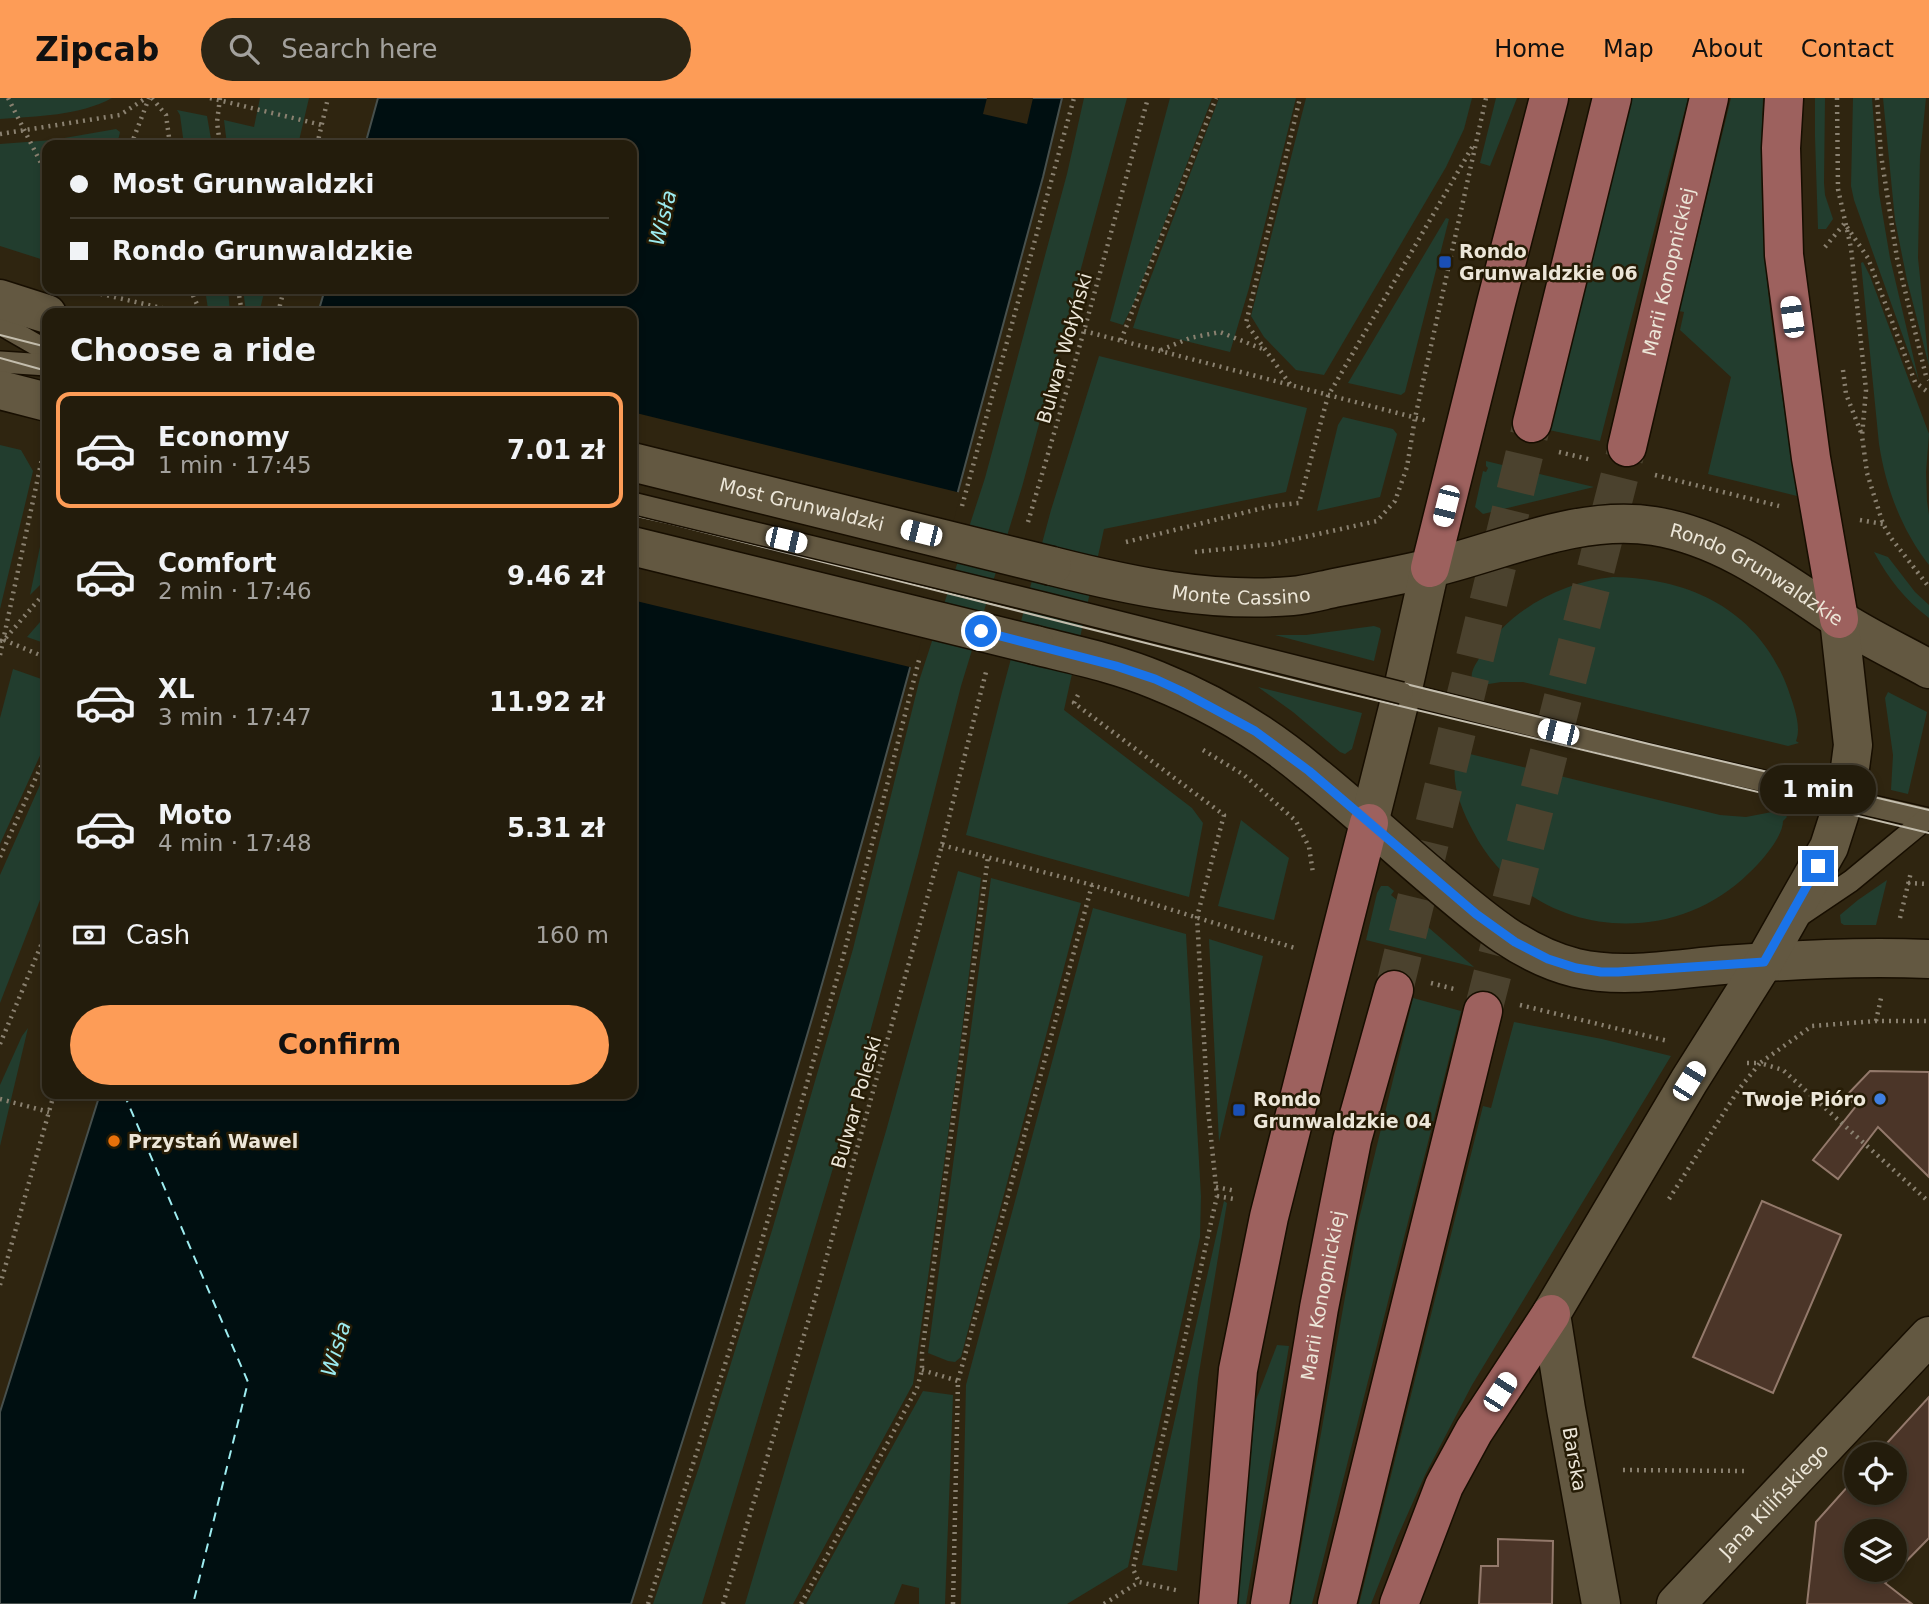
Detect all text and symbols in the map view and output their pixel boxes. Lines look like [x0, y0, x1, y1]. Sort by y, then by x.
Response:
search box [201, 18, 691, 81]
text: Zipcab [35, 30, 159, 69]
icon: search [225, 30, 263, 68]
text: Search here [281, 34, 438, 64]
text: Home [1494, 35, 1565, 63]
text: Map [1603, 35, 1654, 63]
text: About [1692, 35, 1763, 63]
text: Contact [1801, 35, 1894, 63]
text: Most Grunwaldzki [112, 169, 374, 199]
street label: Marii Konopnickiej [1638, 185, 1699, 358]
water label: Wisła [645, 188, 681, 248]
text: Rondo Grunwaldzkie [112, 236, 413, 266]
place label: Rondo Grunwaldzkie 06 [1459, 240, 1638, 284]
marker: Rondo Grunwaldzkie 06 [1437, 254, 1453, 270]
street label: Bulwar Wołyński [1032, 270, 1096, 426]
car [1779, 295, 1806, 339]
text: Choose a ride [70, 331, 316, 369]
icon: car [74, 419, 137, 482]
text: Economy [158, 422, 289, 452]
text: 7.01 zł [507, 435, 605, 465]
text: 1 min · 17:45 [158, 452, 312, 478]
street label: Most Grunwaldzki [717, 473, 886, 535]
car [1431, 483, 1462, 529]
car [899, 518, 944, 548]
street label: Rondo Grunwaldzkie [1668, 519, 1847, 630]
car [764, 525, 809, 555]
icon: car [74, 545, 137, 608]
text: Comfort [158, 548, 276, 578]
text: 9.46 zł [507, 561, 605, 591]
text: 2 min · 17:46 [158, 578, 312, 604]
street label: Monte Cassino [1170, 580, 1312, 609]
route start [965, 615, 997, 647]
icon: car [74, 671, 137, 734]
text: XL [158, 674, 195, 704]
text: 11.92 zł [489, 687, 605, 717]
text: 3 min · 17:47 [158, 704, 312, 730]
car [1536, 717, 1581, 747]
callout: 1 min [1760, 764, 1876, 814]
text: 1 min [1782, 776, 1854, 802]
icon: car [74, 797, 137, 860]
text: Moto [158, 800, 232, 830]
text: 5.31 zł [507, 813, 605, 843]
text: 4 min · 17:48 [158, 830, 312, 856]
route end [1802, 850, 1834, 882]
icon: cash [70, 916, 108, 954]
text: Cash [126, 920, 190, 950]
text: 160 m [535, 922, 609, 948]
button: Confirm [70, 1005, 609, 1085]
street label: Bulwar Poleski [827, 1033, 885, 1171]
car [1669, 1058, 1710, 1104]
place label: Rondo Grunwaldzkie 04 [1253, 1088, 1432, 1132]
place label: Twoje Pióro [1743, 1088, 1866, 1110]
marker: Twoje Pióro [1872, 1091, 1888, 1107]
marker: Rondo Grunwaldzkie 04 [1231, 1102, 1247, 1118]
place label: Przystań Wawel [128, 1130, 298, 1152]
marker: Przystań Wawel [106, 1133, 122, 1149]
street label: Marii Konopnickiej [1296, 1209, 1349, 1382]
water label: Wisła [316, 1319, 356, 1379]
car [1480, 1369, 1521, 1415]
street label: Barska [1559, 1425, 1591, 1493]
street label: Jana Kilińskiego [1714, 1439, 1833, 1563]
map controls [1844, 1442, 1907, 1582]
button: locate [1844, 1442, 1907, 1505]
button: layers [1844, 1519, 1907, 1582]

